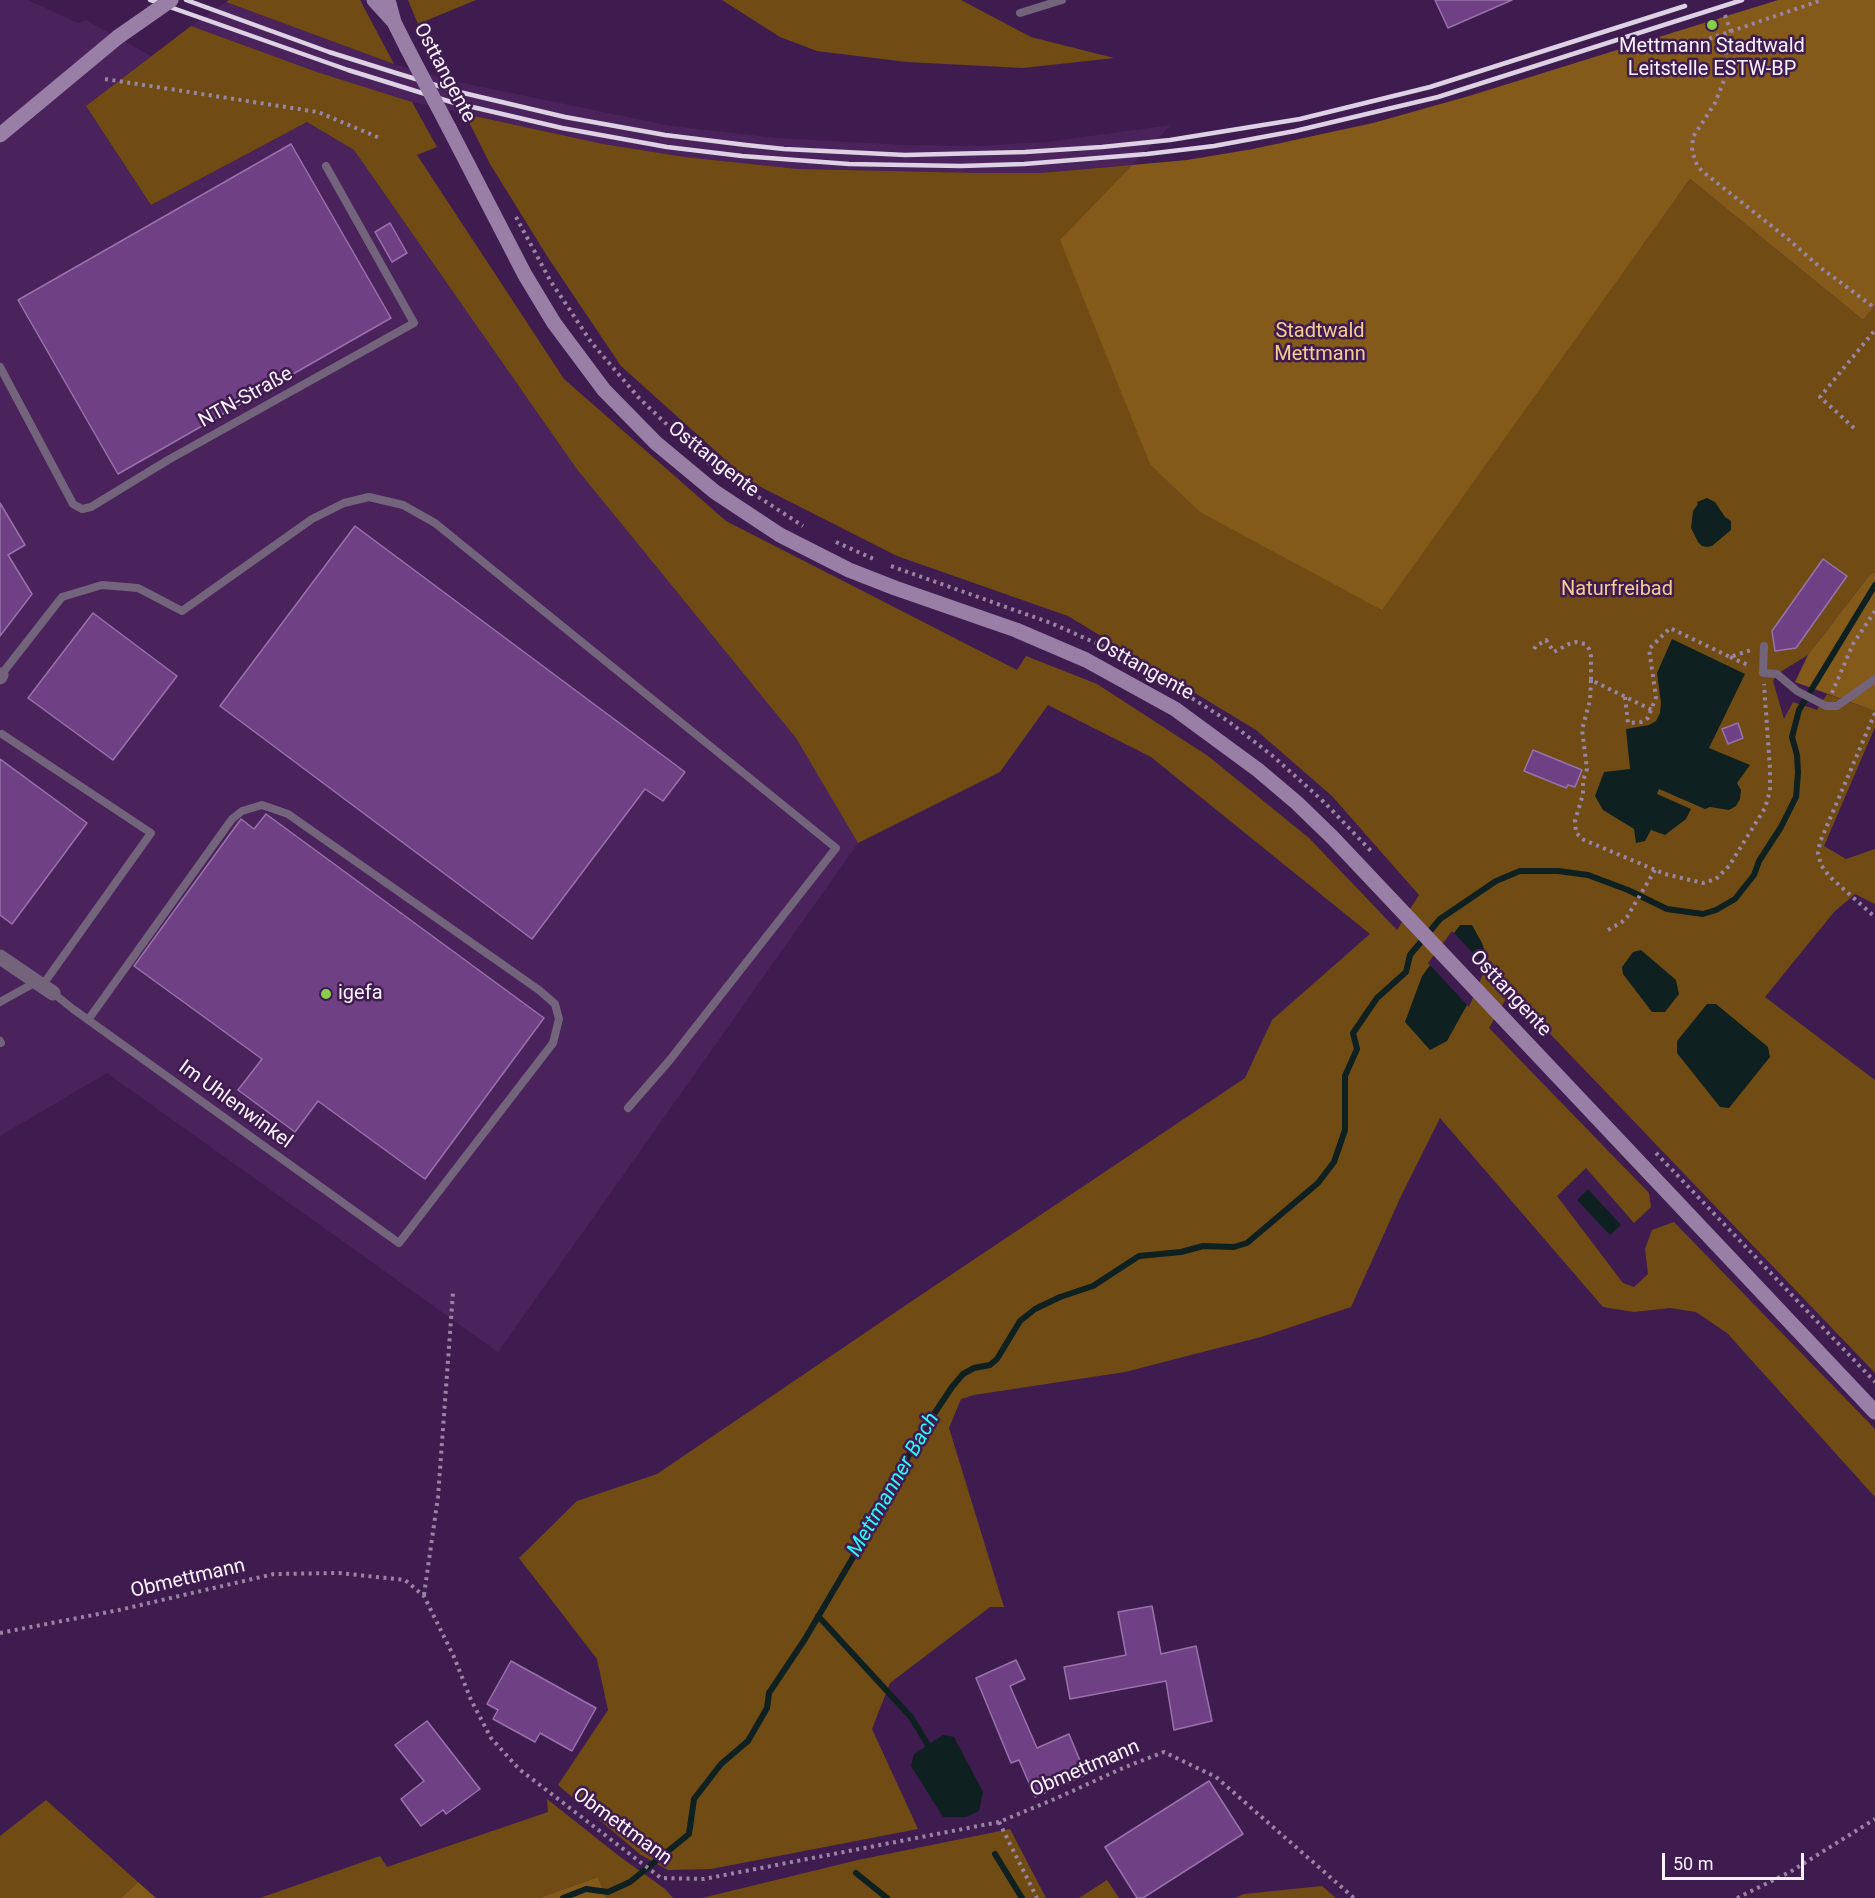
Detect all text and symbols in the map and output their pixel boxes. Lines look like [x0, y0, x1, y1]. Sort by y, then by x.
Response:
marker: Mettmann Stadtwald Leitstelle ESTW-BP [1705, 18, 1719, 32]
street label: Osttangente [408, 19, 480, 127]
place label: Mettmann Stadtwald Leitstelle ESTW-BP [1619, 35, 1805, 82]
park label: Stadtwald Mettmann [1274, 320, 1366, 367]
street label: NTN-Straße [195, 362, 297, 434]
street label: Osttangente [663, 417, 763, 503]
park label: Naturfreibad [1561, 578, 1673, 602]
street label: Osttangente [1090, 632, 1198, 706]
street label: Osttangente [1464, 946, 1556, 1042]
place label: igefa [338, 982, 383, 1006]
marker: igefa [319, 987, 333, 1001]
street label: Im Uhlenwinkel [173, 1056, 297, 1154]
water label: Mettmanner Bach [843, 1409, 945, 1561]
street label: Obmettmann [128, 1554, 248, 1604]
street label: Obmettmann [1027, 1735, 1143, 1803]
street label: Obmettmann [568, 1783, 676, 1871]
scale bar [1665, 1841, 1808, 1879]
text: 50 m [1673, 1853, 1713, 1874]

